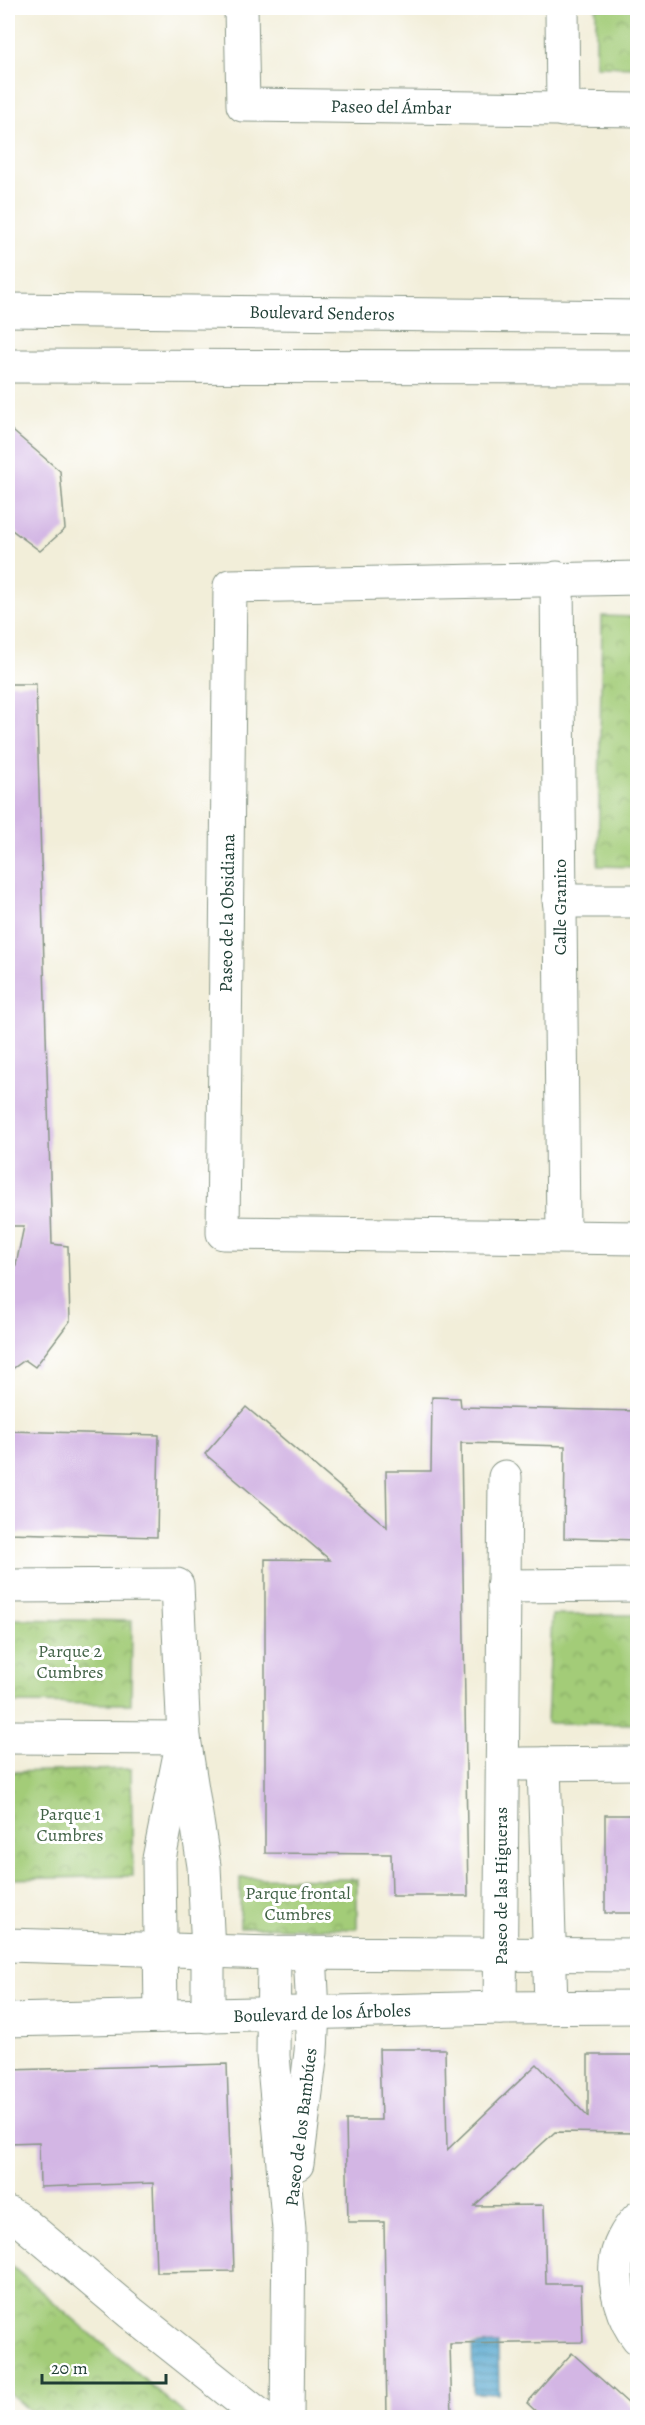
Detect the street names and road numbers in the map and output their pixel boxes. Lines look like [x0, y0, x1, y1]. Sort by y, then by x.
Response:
street label: Paseo del Ámbar [330, 94, 452, 120]
street label: Boulevard Senderos [249, 300, 395, 326]
street label: Paseo de la Obsidiana [214, 833, 240, 993]
street label: Calle Granito [548, 859, 572, 955]
street label: Paseo de las Higueras [489, 1807, 513, 1965]
street label: Boulevard de los Árboles [233, 1998, 411, 2028]
street label: Paseo de los Bambúes [279, 2046, 323, 2208]

